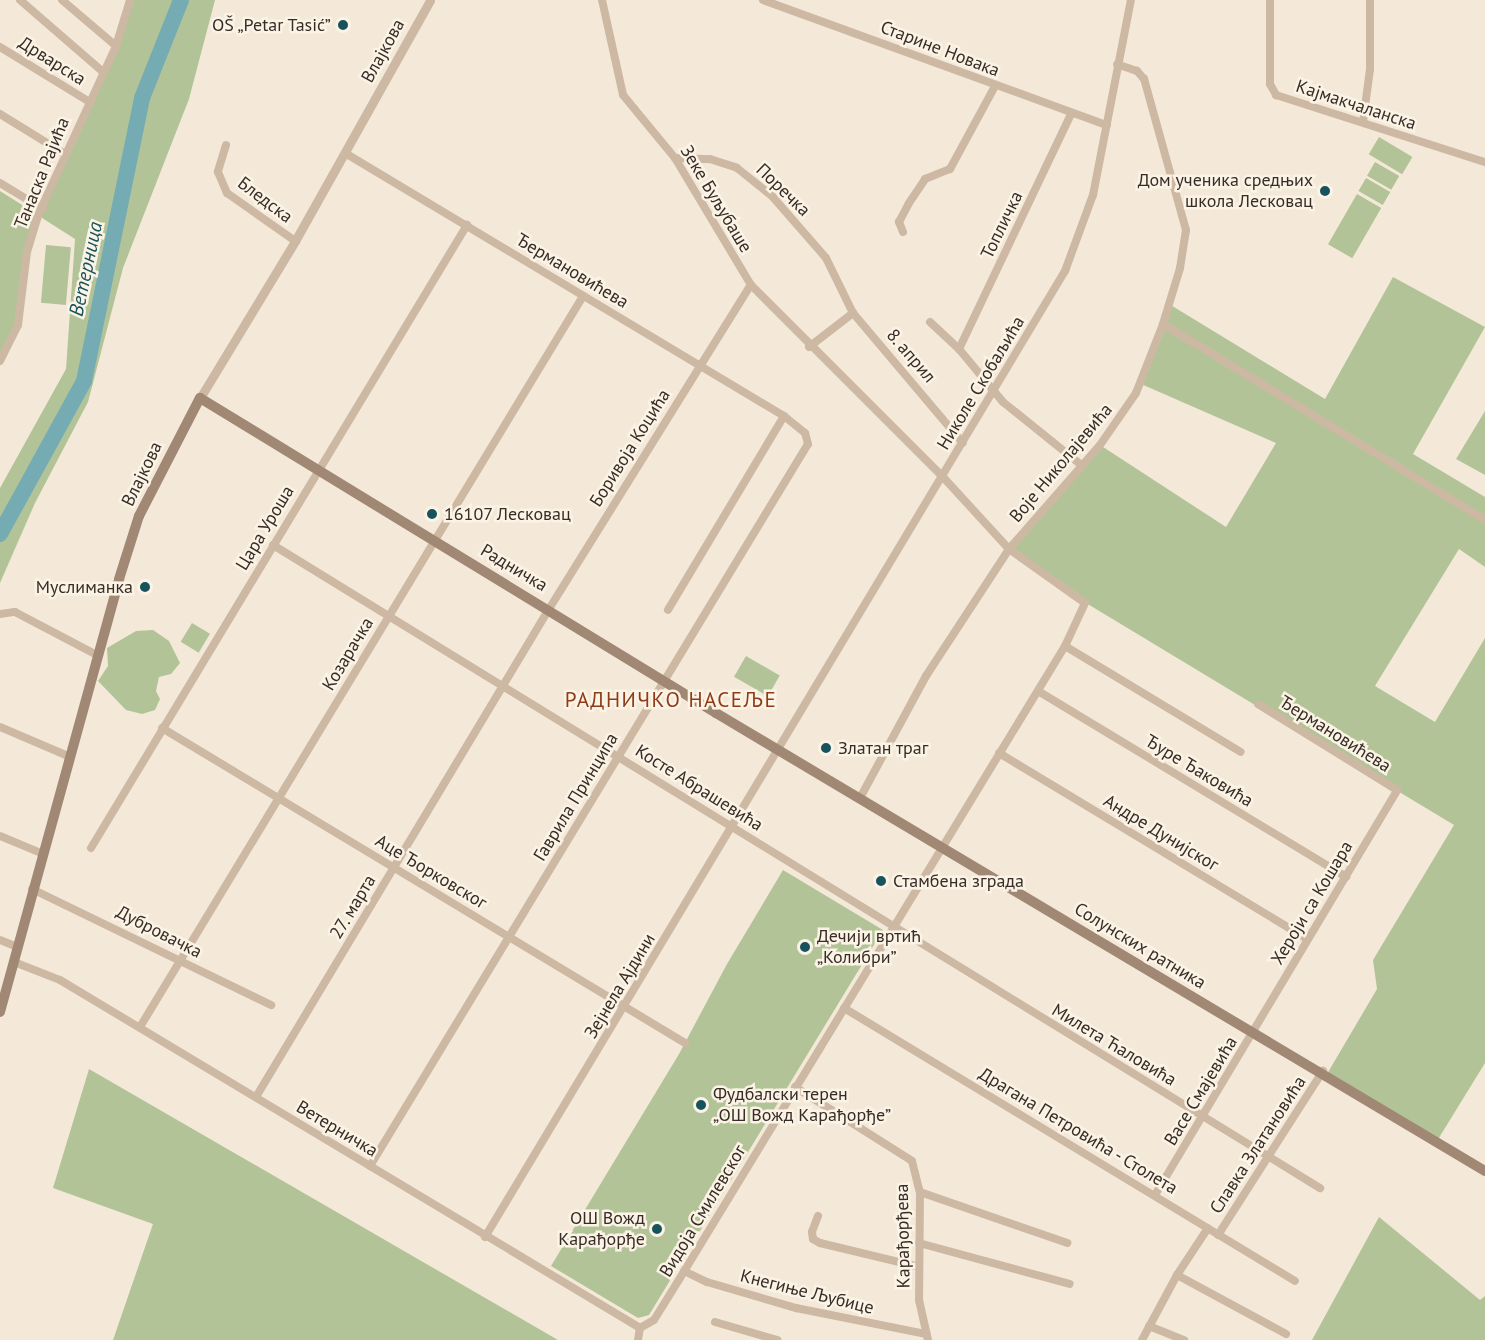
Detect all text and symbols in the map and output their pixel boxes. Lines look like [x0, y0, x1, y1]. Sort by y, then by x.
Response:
place label: OŠ „Petar Tasić” [210, 14, 331, 36]
street label: Влајкова [357, 15, 409, 87]
street label: Старине Новака [877, 16, 1003, 82]
marker: OŠ „Petar Tasić” [336, 18, 350, 32]
street label: Дрварска [14, 32, 90, 90]
street label: Кајмакчаланска [1293, 75, 1419, 135]
street label: Танаска Рајића [10, 114, 74, 232]
street label: Зеке Буљубаше [676, 142, 756, 256]
street label: Поречка [751, 159, 815, 221]
place label: Дом ученика средњих школа Лесковац [1138, 170, 1313, 213]
street label: Бледска [233, 172, 297, 228]
marker: Дом ученика средњих школа Лесковац [1318, 184, 1332, 198]
street label: Топличка [976, 188, 1028, 262]
water label: Ветерница [64, 220, 108, 318]
street label: Ђермановићева [512, 229, 632, 313]
street label: Николе Скобаљића [933, 312, 1029, 454]
street label: 8. април [881, 324, 941, 388]
street label: Боривоја Коцића [585, 385, 675, 511]
street label: Воје Николајевића [1005, 399, 1117, 527]
street label: Влајкова [117, 438, 167, 510]
street label: Цара Уроша [231, 482, 299, 574]
place label: 16107 Лесковац [444, 503, 572, 525]
marker: 16107 Лесковац [425, 507, 439, 521]
street label: Радничка [477, 540, 551, 596]
place label: Муслиманка [36, 576, 133, 598]
marker: Муслиманка [138, 580, 152, 594]
street label: Козарачка [318, 614, 378, 694]
district label: РАДНИЧКО НАСЕЉЕ [565, 687, 777, 713]
street label: Ђермановићева [1275, 691, 1395, 777]
street label: Гаврила Принципа [529, 729, 623, 865]
street label: Ђуре Ђаковића [1141, 730, 1257, 812]
place label: Златан траг [838, 737, 929, 759]
street label: Косте Абрашевића [631, 740, 767, 836]
marker: Златан траг [819, 741, 833, 755]
street label: Андре Дунијског [1099, 790, 1223, 876]
street label: Аце Ђорковског [371, 830, 491, 914]
street label: Хероји са Кошара [1267, 837, 1357, 969]
street label: 27. марта [325, 870, 381, 944]
place label: Стамбена зграда [893, 870, 1024, 892]
marker: Стамбена зграда [874, 874, 888, 888]
street label: Солунских ратника [1070, 898, 1210, 994]
street label: Дубровачка [113, 901, 205, 963]
place label: Дечији вртић „Колибри” [817, 926, 921, 968]
street label: Зејнела Ајдини [580, 929, 660, 1043]
marker: Дечији вртић „Колибри” [798, 940, 812, 954]
street label: Милета Ћаловића [1048, 999, 1180, 1091]
street label: Васе Смајевића [1160, 1033, 1242, 1149]
street label: Драгана Петровића - Столета [973, 1062, 1183, 1200]
street label: Славка Златановића [1205, 1072, 1311, 1218]
place label: Фудбалски терен „ОШ Вожд Карађорђе” [713, 1084, 891, 1126]
street label: Ветерничка [292, 1096, 382, 1162]
marker: Фудбалски терен „ОШ Вожд Карађорђе” [694, 1098, 708, 1112]
street label: Видоја Смилевског [655, 1141, 751, 1281]
street label: Карађорђева [891, 1183, 915, 1289]
place label: ОШ Вожд Карађорђе [558, 1208, 645, 1250]
marker: ОШ Вожд Карађорђе [650, 1222, 664, 1236]
street label: Кнегиње Љубице [738, 1265, 876, 1319]

